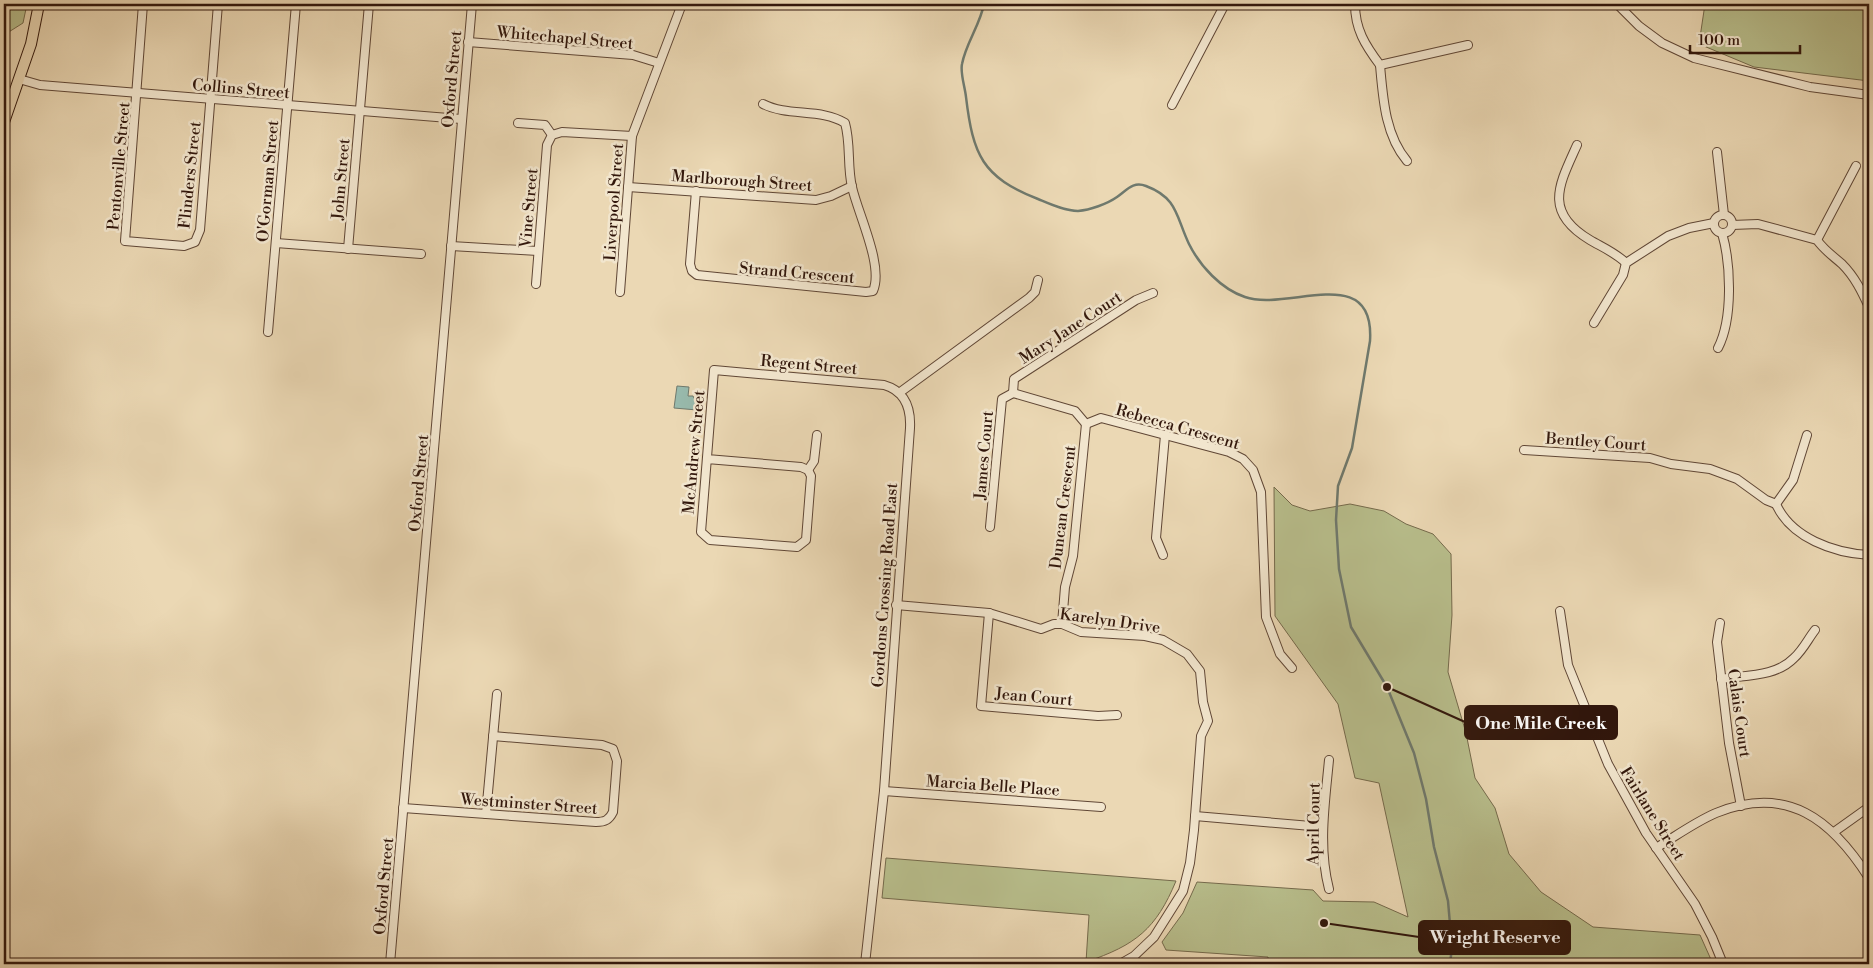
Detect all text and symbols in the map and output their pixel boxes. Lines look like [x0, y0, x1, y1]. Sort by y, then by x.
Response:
street label: Whitechapel Street [495, 22, 634, 54]
scale bar [1690, 22, 1800, 54]
street label: Oxford Street [438, 29, 466, 129]
text: 100 m [1698, 31, 1740, 50]
street label: Collins Street [191, 75, 291, 103]
street label: Pentonville Street [103, 101, 135, 231]
street label: O'Gorman Street [253, 119, 283, 243]
street label: Flinders Street [174, 120, 206, 230]
street label: John Street [327, 137, 355, 222]
street label: Liverpool Street [600, 142, 628, 261]
street label: Marlborough Street [671, 166, 813, 196]
street label: Vine Street [515, 167, 542, 250]
street label: Strand Crescent [738, 258, 856, 288]
street label: Mary Jane Court [1015, 287, 1126, 369]
street label: Regent Street [760, 351, 859, 379]
street label: McAndrew Street [679, 389, 709, 515]
street label: Rebecca Crescent [1113, 400, 1242, 454]
street label: James Court [970, 409, 998, 501]
street label: Bentley Court [1544, 428, 1647, 456]
street label: Oxford Street [405, 433, 433, 533]
street label: Duncan Crescent [1045, 444, 1081, 570]
street label: Gordons Crossing Road East [868, 482, 902, 688]
street label: Karelyn Drive [1058, 604, 1161, 638]
street label: Calais Court [1723, 667, 1755, 759]
street label: Jean Court [993, 684, 1074, 710]
callout: One Mile Creek [1465, 706, 1617, 739]
text: One Mile Creek [1475, 712, 1608, 735]
street label: Fairlane Street [1615, 763, 1689, 864]
street label: Marcia Belle Place [925, 771, 1060, 801]
street label: April Court [1303, 782, 1325, 867]
street label: Westminster Street [459, 789, 599, 819]
street label: Oxford Street [370, 836, 398, 936]
callout: Wright Reserve [1419, 921, 1570, 954]
text: Wright Reserve [1428, 926, 1561, 949]

